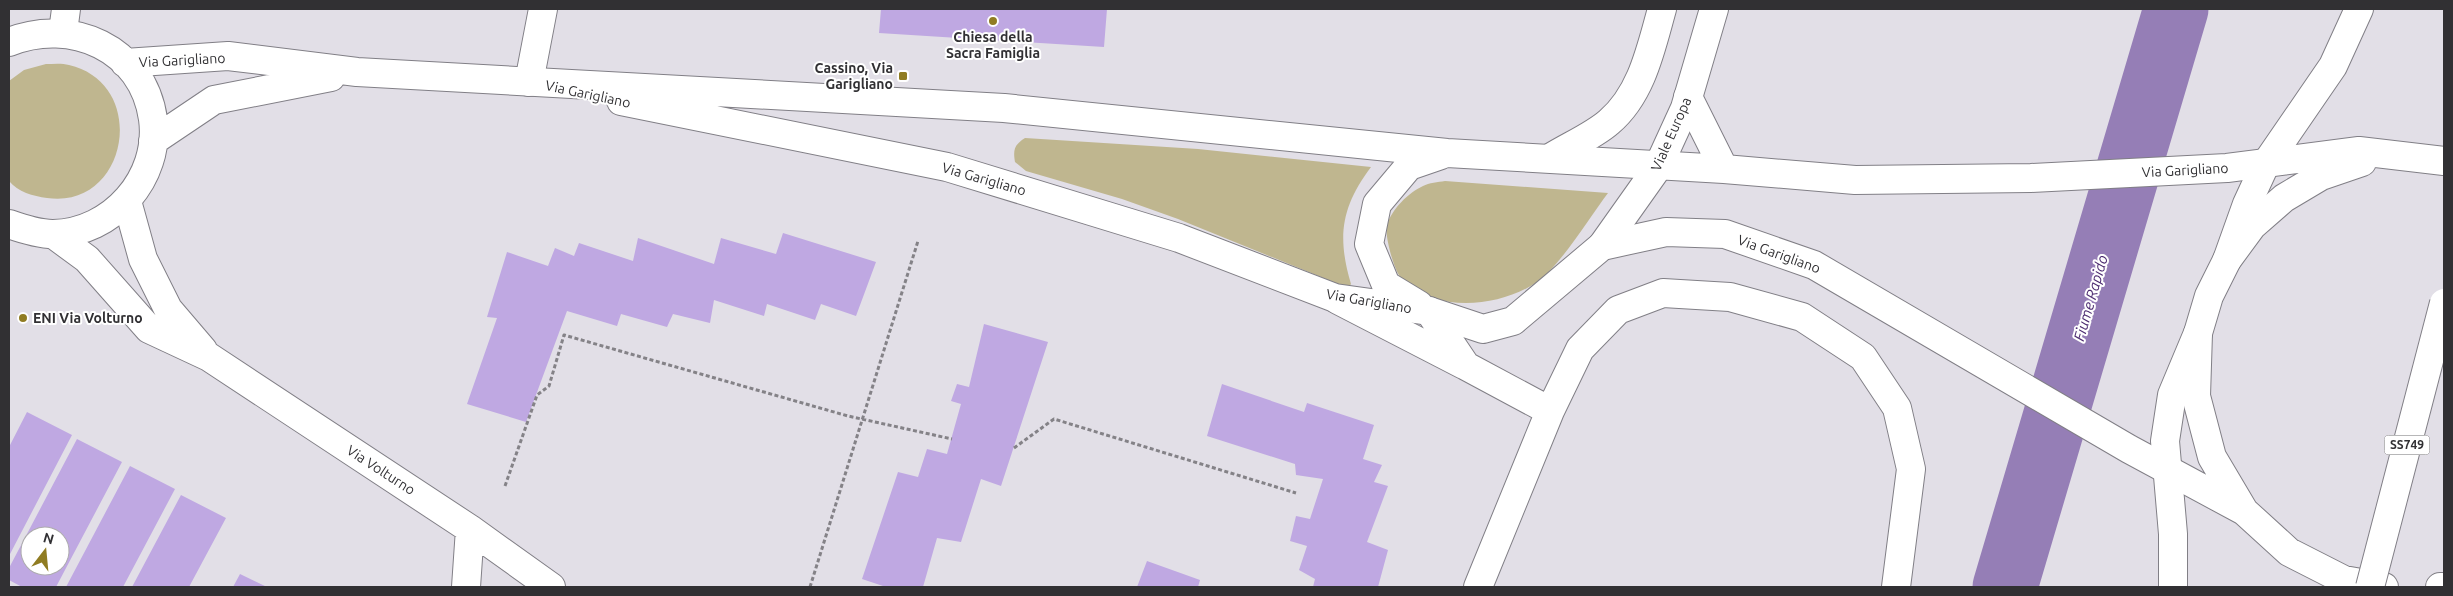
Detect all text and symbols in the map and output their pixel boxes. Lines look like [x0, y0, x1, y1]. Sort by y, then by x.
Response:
marker: Chiesa della Sacra Famiglia [987, 15, 999, 27]
place label: Chiesa della Sacra Famiglia [946, 29, 1040, 61]
street label: Via Garigliano [138, 50, 226, 70]
place label: Cassino, Via Garigliano [814, 60, 893, 92]
marker: Cassino, Via Garigliano [897, 70, 909, 82]
street label: Via Garigliano [544, 77, 632, 111]
street label: Viale Europa [1648, 95, 1694, 173]
street label: Via Garigliano [940, 159, 1028, 199]
street label: Via Garigliano [2141, 160, 2229, 180]
street label: Via Garigliano [1735, 232, 1823, 276]
water label: Fiume Rapido [2070, 253, 2111, 343]
street label: Via Garigliano [1325, 286, 1413, 316]
place label: ENI Via Volturno [33, 310, 143, 326]
marker: ENI Via Volturno [17, 312, 29, 324]
road number: SS749 [2384, 436, 2430, 454]
street label: Via Volturno [344, 442, 418, 498]
north arrow [20, 526, 70, 576]
text: N [41, 529, 56, 548]

